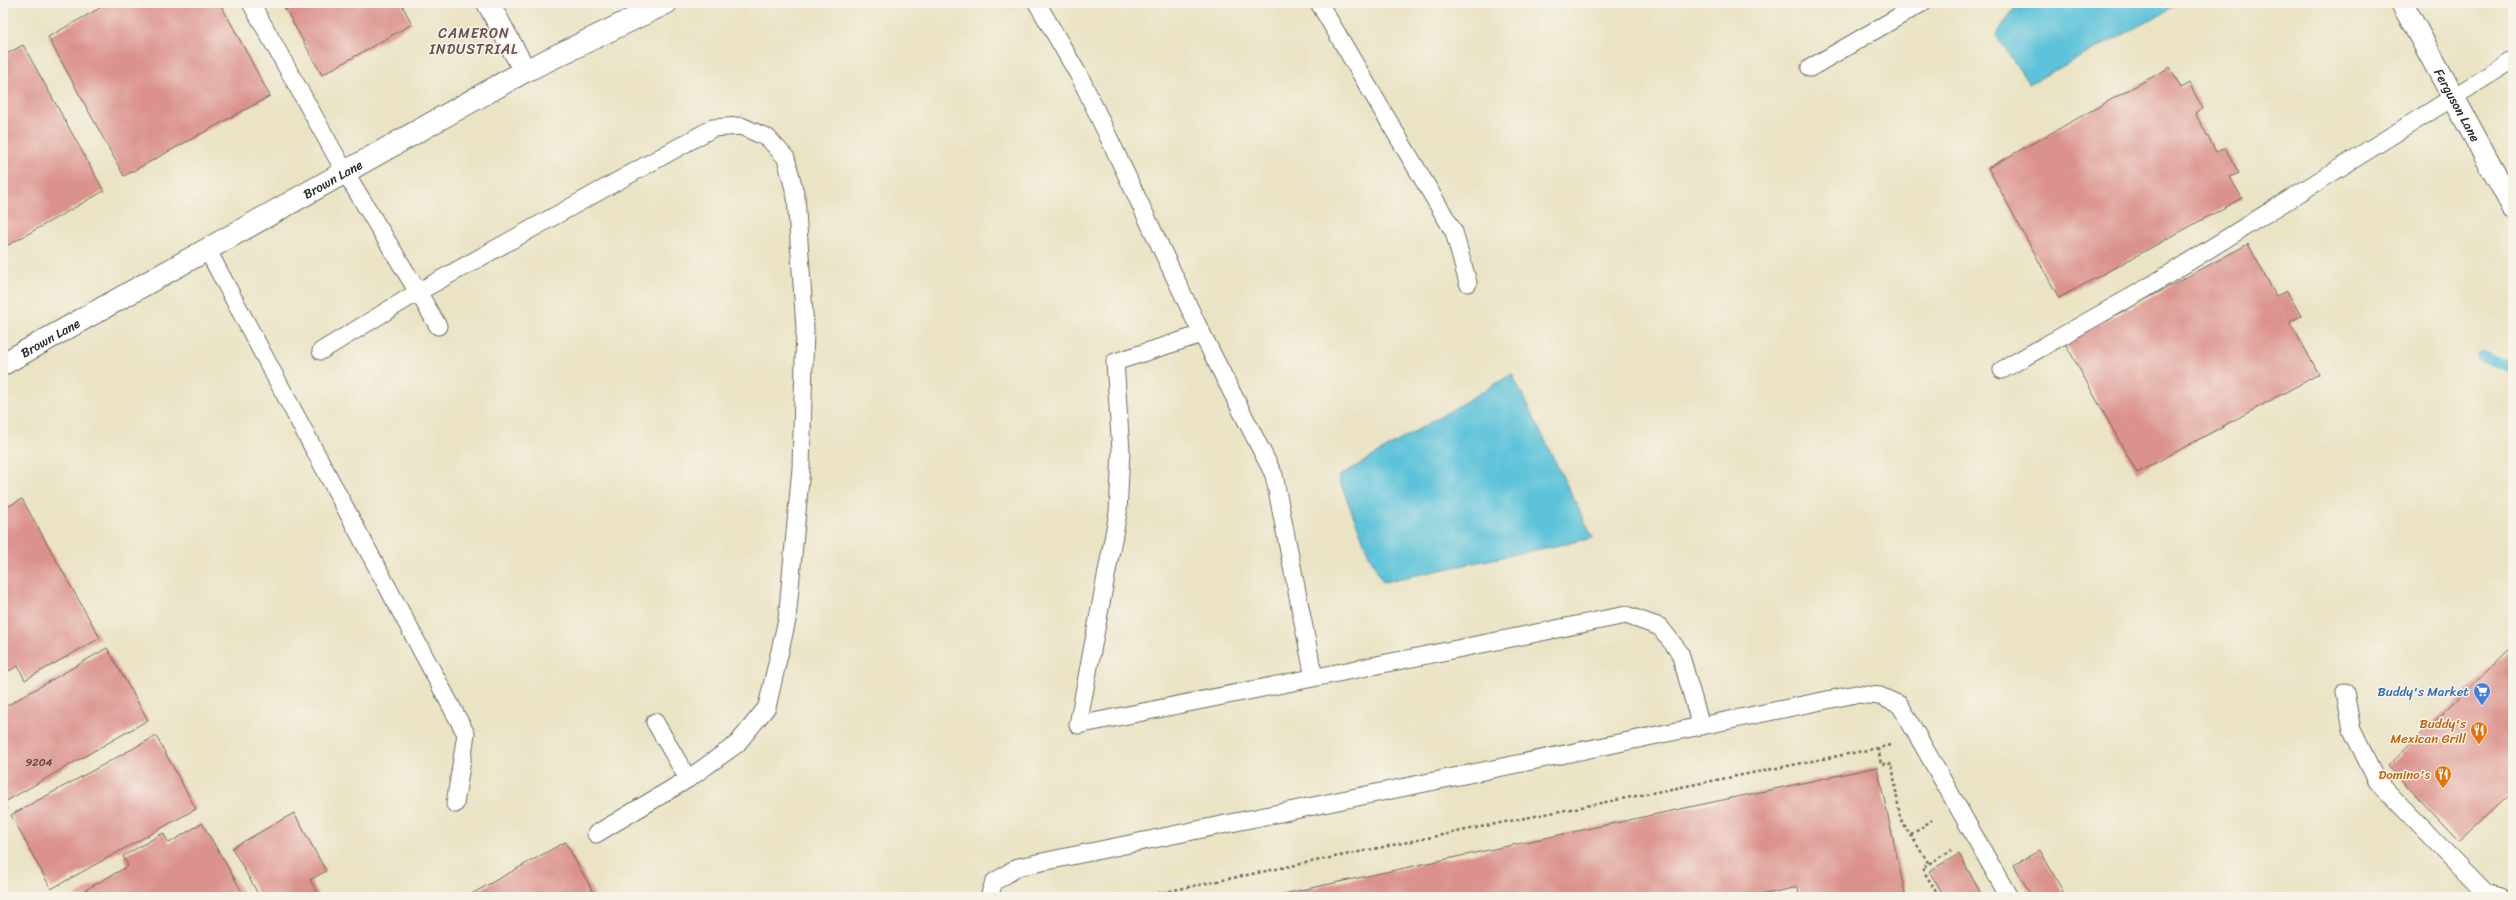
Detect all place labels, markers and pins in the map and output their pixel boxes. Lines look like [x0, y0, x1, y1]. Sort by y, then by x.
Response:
place label: Buddy's Market [2378, 680, 2469, 703]
supermarket icon: Buddy's Market [2472, 681, 2492, 706]
place label: Buddy's Mexican Grill [2391, 712, 2467, 750]
restaurant icon: Buddy's Mexican Grill [2469, 720, 2489, 745]
place label: Domino's [2378, 763, 2431, 786]
restaurant icon: Domino's [2433, 764, 2453, 789]

